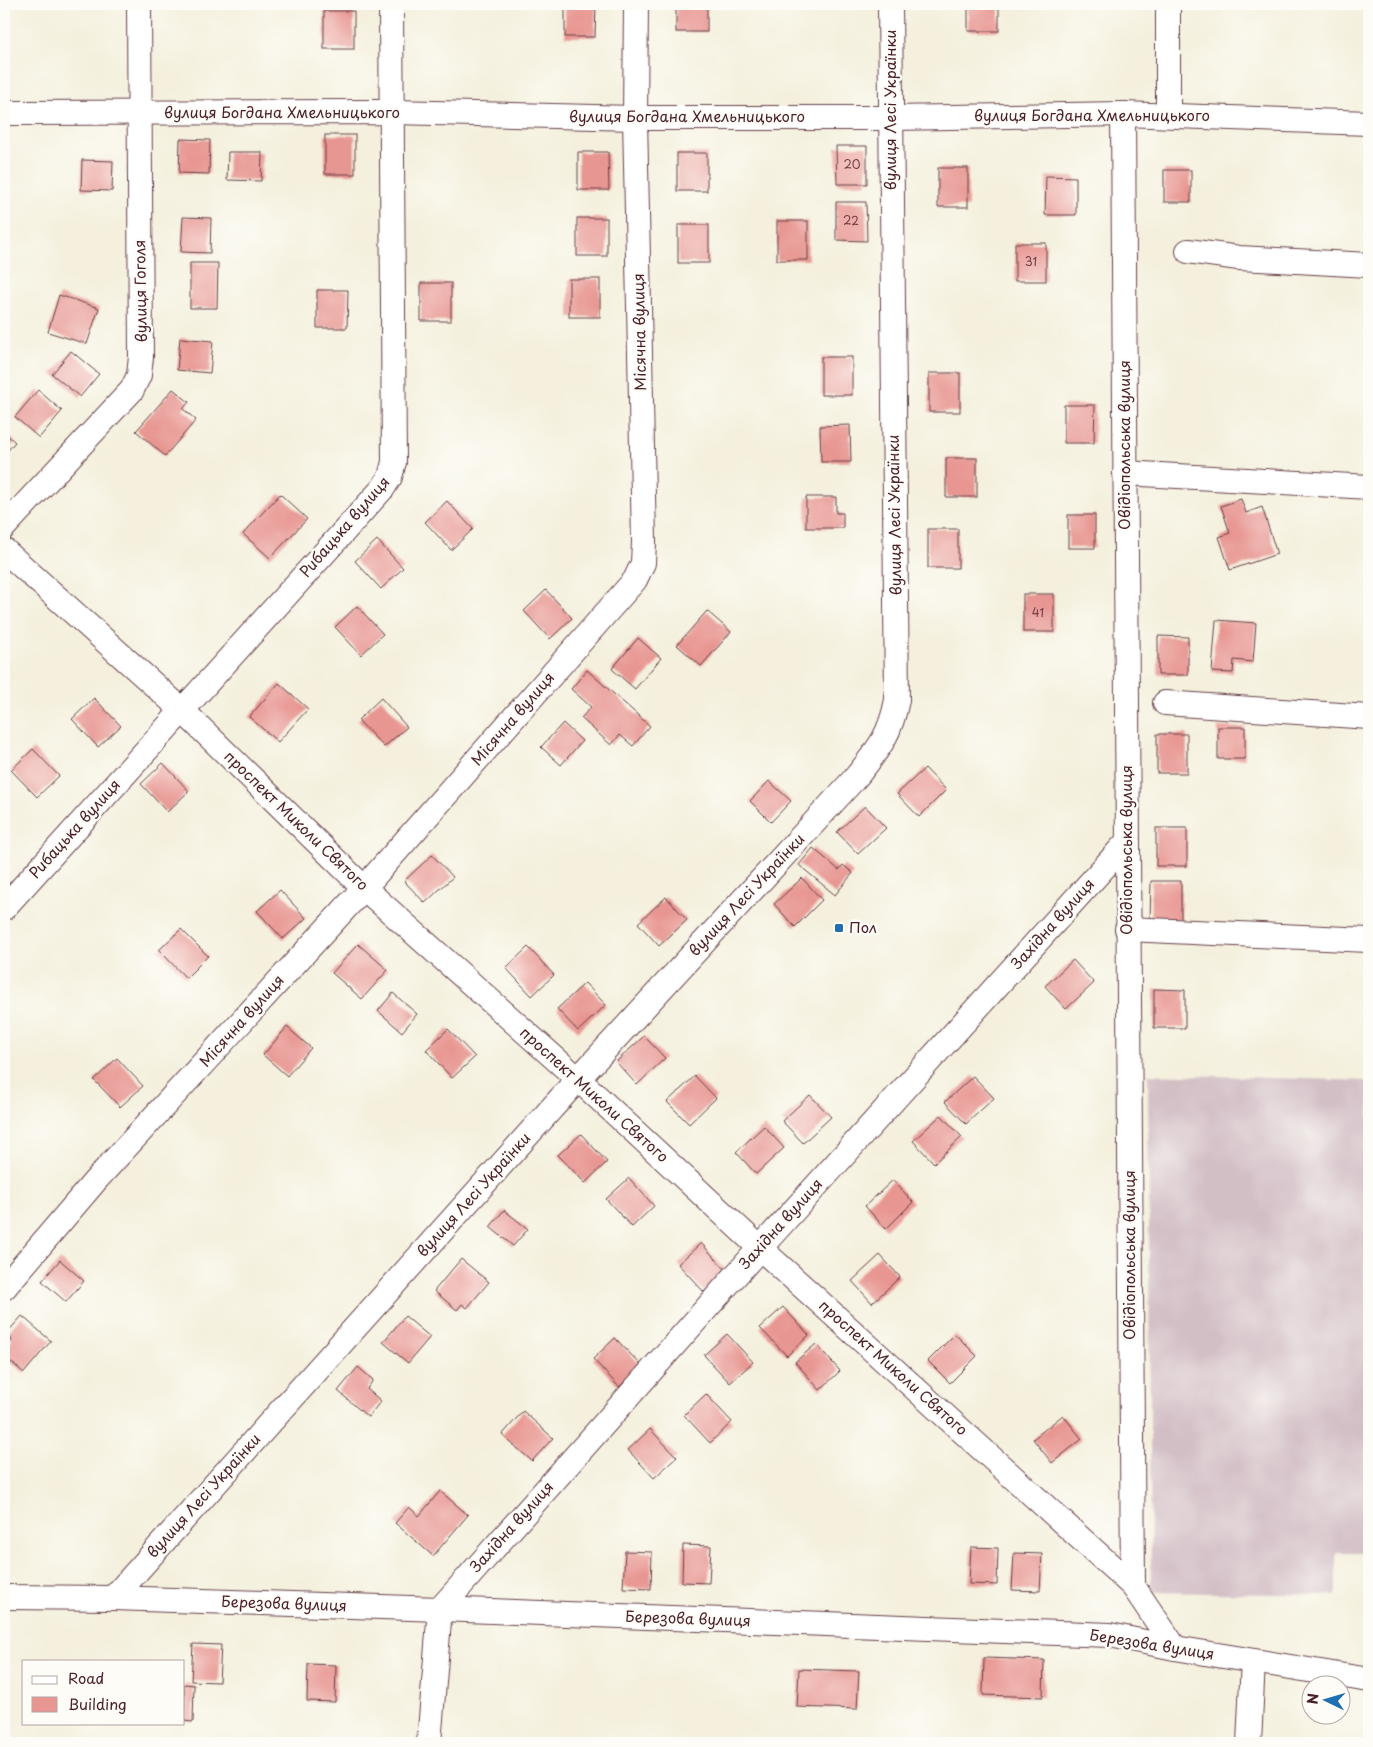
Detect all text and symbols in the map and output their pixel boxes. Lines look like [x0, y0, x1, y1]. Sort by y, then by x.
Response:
street label: вулиця Лесі Українки [878, 30, 901, 190]
street label: вулиця Богдана Хмельницького [164, 100, 400, 123]
street label: вулиця Богдана Хмельницького [974, 103, 1210, 126]
street label: вулиця Богдана Хмельницького [569, 104, 805, 127]
house number: 20 [843, 155, 861, 173]
house number: 22 [843, 211, 859, 229]
street label: вулиця Гоголя [127, 240, 152, 343]
house number: 31 [1025, 252, 1037, 270]
street label: Місячна вулиця [626, 273, 651, 391]
street label: Овідіопольська вулиця [1112, 360, 1135, 530]
street label: вулиця Лесі Українки [881, 435, 906, 596]
street label: Рибацька вулиця [293, 470, 394, 582]
house number: 41 [1032, 603, 1044, 621]
street label: Місячна вулиця [465, 666, 559, 770]
street label: проспект Миколи Святого [220, 745, 375, 895]
street label: Овідіопольська вулиця [1114, 765, 1137, 935]
street label: Рибацька вулиця [23, 773, 125, 883]
street label: вулиця Лесі Українки [683, 827, 809, 961]
street label: Західна вулиця [1005, 872, 1099, 974]
place label: Пол [849, 915, 877, 938]
marker: Пол [833, 922, 845, 934]
street label: Місячна вулиця [193, 969, 289, 1071]
street label: проспект Миколи Святого [516, 1021, 674, 1167]
street label: вулиця Лесі Українки [411, 1127, 535, 1261]
street label: Овідіопольська вулиця [1117, 1170, 1140, 1340]
street label: Західна вулиця [733, 1172, 827, 1274]
street label: проспект Миколи Святого [815, 1294, 973, 1440]
street label: вулиця Лесі Українки [141, 1428, 265, 1562]
street label: Західна вулиця [464, 1475, 558, 1577]
street label: Березова вулиця [221, 1589, 347, 1616]
street label: Березова вулиця [625, 1604, 751, 1631]
street label: Березова вулиця [1088, 1622, 1216, 1665]
legend [22, 1660, 185, 1724]
text: Road [68, 1666, 104, 1689]
north arrow [1300, 1674, 1350, 1724]
text: Building [68, 1692, 127, 1715]
text: N [1302, 1692, 1323, 1705]

